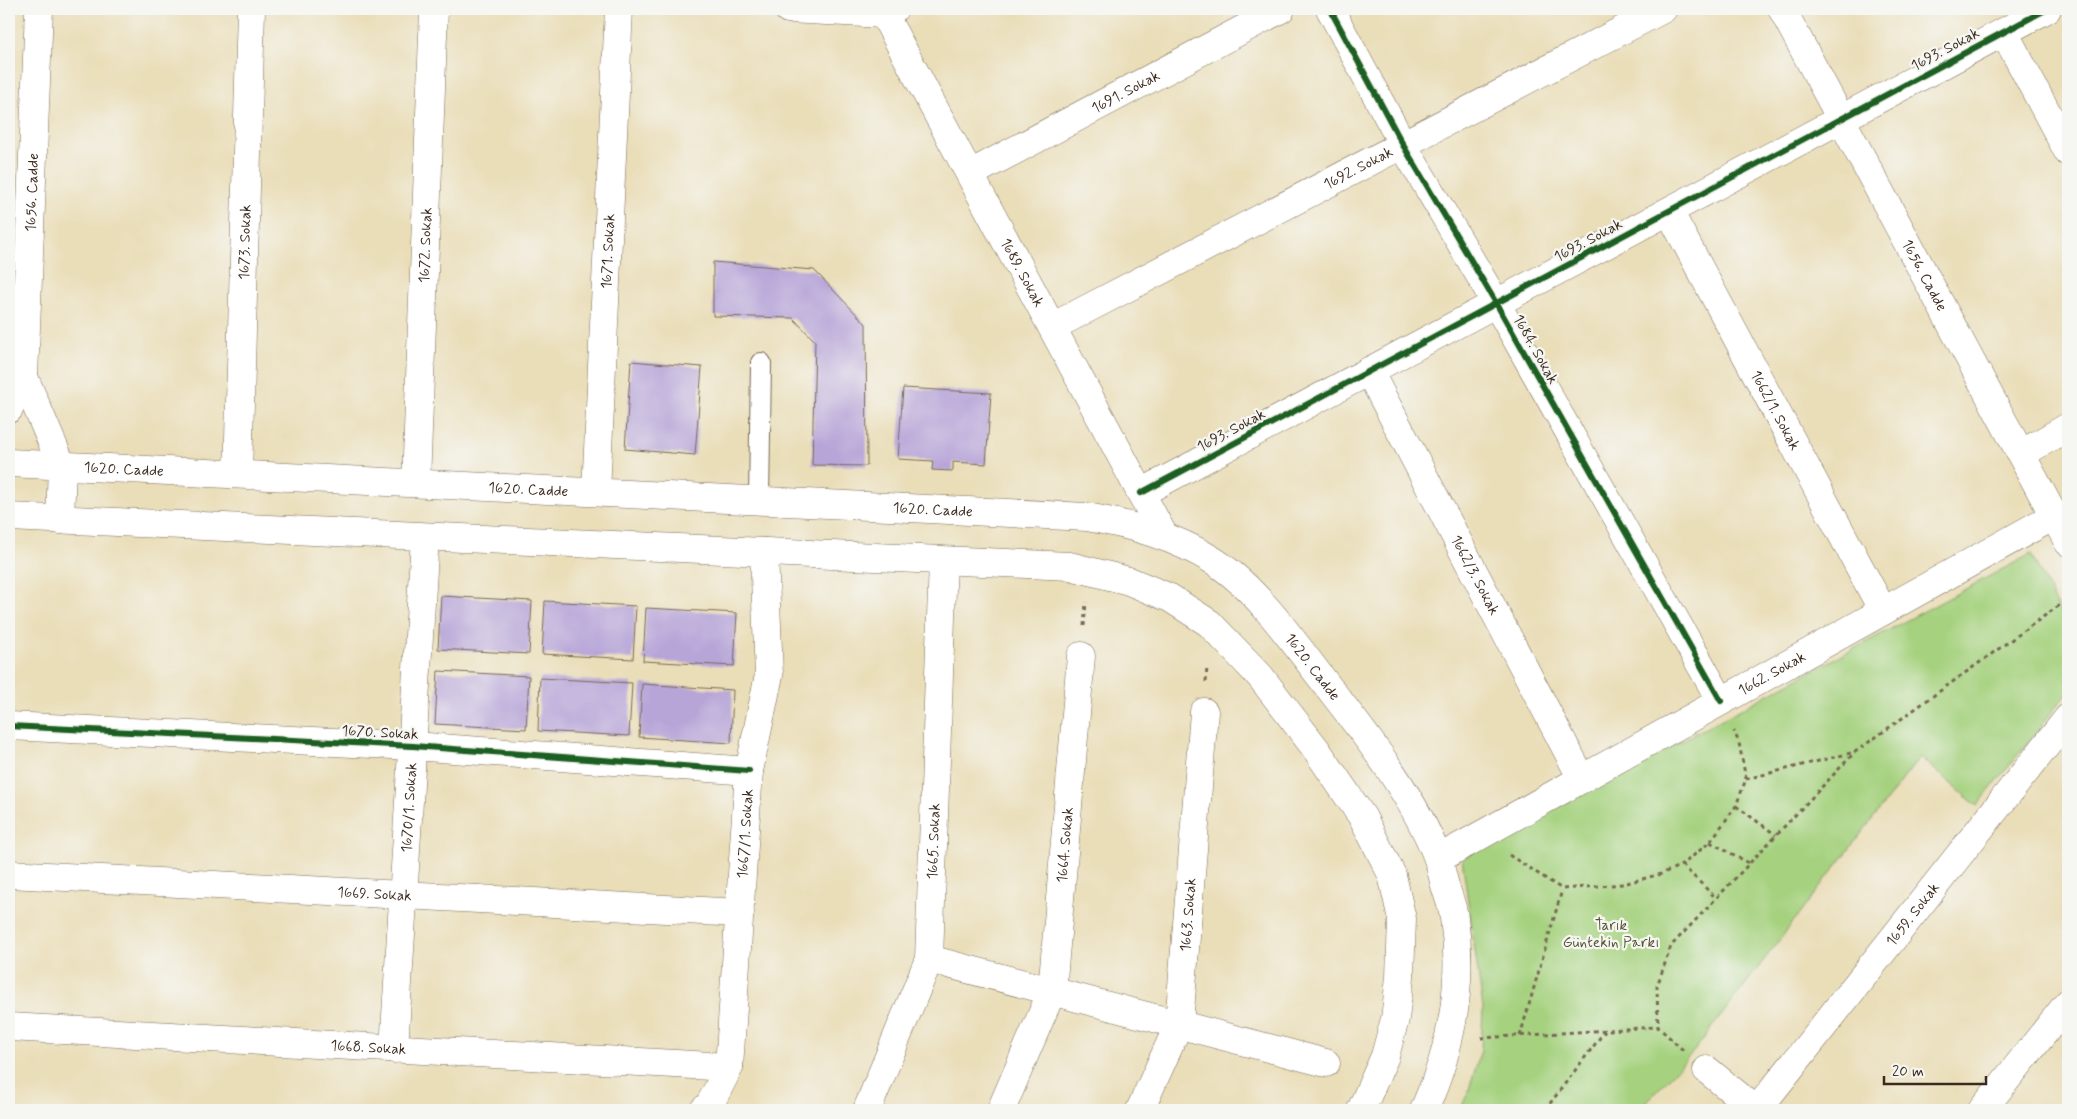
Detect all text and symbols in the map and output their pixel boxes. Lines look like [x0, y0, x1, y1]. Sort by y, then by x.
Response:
street label: 1693. Sokak [1908, 23, 1983, 76]
street label: 1691. Sokak [1088, 66, 1164, 119]
street label: 1692. Sokak [1320, 142, 1397, 195]
street label: 1656. Cadde [21, 153, 44, 232]
street label: 1673. Sokak [234, 204, 257, 280]
street label: 1672. Sokak [415, 207, 437, 284]
street label: 1671. Sokak [597, 213, 620, 289]
street label: 1693. Sokak [1551, 214, 1626, 267]
street label: 1689. Sokak [995, 235, 1048, 311]
street label: 1656. Cadde [1896, 236, 1951, 315]
street label: 1684. Sokak [1508, 311, 1563, 388]
street label: 1662/1. Sokak [1745, 367, 1804, 454]
street label: 1693. Sokak [1194, 404, 1269, 457]
street label: 1620. Cadde [83, 458, 165, 482]
street label: 1620. Cadde [488, 478, 569, 502]
street label: 1620. Cadde [892, 498, 974, 522]
street label: 1662/3. Sokak [1445, 532, 1504, 619]
street label: 1620. Cadde [1280, 629, 1344, 705]
street label: 1662. Sokak [1735, 647, 1810, 701]
street label: 1670. Sokak [341, 721, 419, 745]
street label: 1670/1. Sokak [397, 762, 422, 853]
street label: 1667/1. Sokak [733, 788, 759, 879]
street label: 1665. Sokak [923, 803, 945, 880]
street label: 1664. Sokak [1052, 806, 1079, 884]
street label: 1663. Sokak [1176, 877, 1202, 953]
street label: 1659. Sokak [1882, 879, 1945, 951]
street label: 1669. Sokak [337, 883, 412, 906]
park label: Tarık Güntekin Parkı [1563, 916, 1659, 953]
street label: 1668. Sokak [330, 1036, 407, 1060]
scale bar [1884, 1054, 1987, 1086]
text: 20 m [1892, 1062, 1924, 1082]

